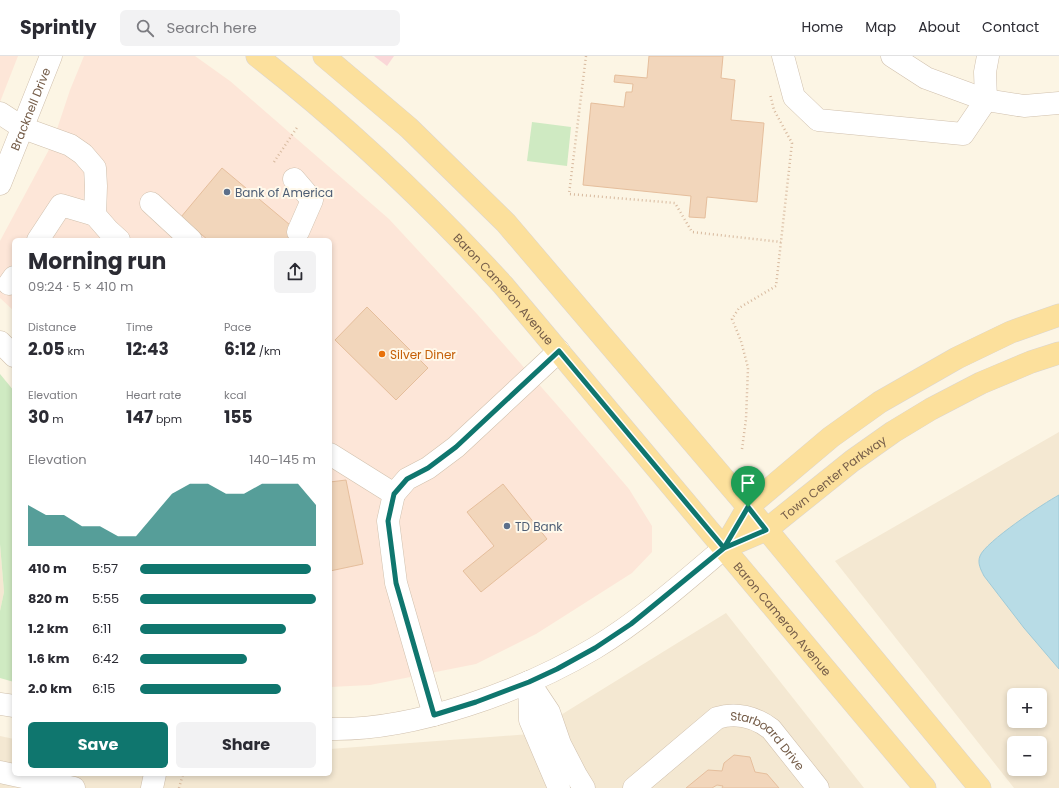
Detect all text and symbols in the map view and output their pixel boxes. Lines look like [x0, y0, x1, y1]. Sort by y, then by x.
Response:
search box [120, 10, 400, 46]
text: Sprintly [20, 14, 96, 41]
icon: search [134, 17, 156, 39]
text: Search here [166, 17, 257, 38]
text: Home [801, 17, 843, 37]
text: Map [865, 17, 896, 37]
text: About [918, 17, 960, 37]
text: Contact [982, 17, 1039, 37]
street label: Bracknell Drive [6, 65, 54, 153]
place label: Bank of America [235, 184, 333, 201]
marker: Bank of America [222, 187, 232, 197]
street label: Baron Cameron Avenue [450, 229, 558, 348]
text: Morning run [28, 246, 166, 277]
button: share [274, 251, 316, 293]
text: 09:24 · 5 × 410 m [28, 277, 133, 296]
text: Distance [28, 319, 76, 335]
text: Time [126, 319, 153, 335]
text: Pace [224, 319, 251, 335]
text: 2.05 [28, 337, 65, 361]
text: 12:43 [126, 337, 169, 361]
text: 6:12 [224, 337, 256, 361]
text: km [65, 343, 85, 359]
text: /km [256, 343, 281, 359]
place label: Silver Diner [390, 346, 456, 363]
marker: Silver Diner [377, 349, 387, 359]
text: Elevation [28, 387, 78, 403]
text: Heart rate [126, 387, 181, 403]
text: kcal [224, 387, 246, 403]
text: 30 [28, 405, 49, 429]
text: 147 [126, 405, 153, 429]
text: 155 [224, 405, 253, 429]
text: m [49, 411, 64, 427]
text: bpm [153, 411, 182, 427]
street label: Town Center Parkway [777, 431, 890, 524]
text: Elevation [28, 450, 87, 469]
text: 140–145 m [249, 450, 316, 469]
pin [731, 466, 765, 507]
icon: arrive [737, 472, 759, 494]
place label: TD Bank [515, 518, 563, 535]
marker: TD Bank [502, 521, 512, 531]
street label: Baron Cameron Avenue [730, 558, 836, 679]
text: 410 m [28, 559, 67, 578]
text: 5:57 [92, 559, 118, 578]
text: 820 m [28, 589, 69, 608]
text: 5:55 [92, 589, 119, 608]
text: 1.2 km [28, 619, 69, 638]
text: 6:11 [92, 619, 111, 638]
text: 1.6 km [28, 649, 69, 668]
text: 6:42 [92, 649, 119, 668]
text: 2.0 km [28, 679, 72, 698]
text: 6:15 [92, 679, 115, 698]
map controls [1007, 688, 1047, 776]
button: + [1007, 688, 1047, 728]
street label: Starboard Drive [730, 707, 809, 773]
button: Save [28, 722, 168, 768]
button: Share [176, 722, 316, 768]
button: − [1007, 736, 1047, 776]

